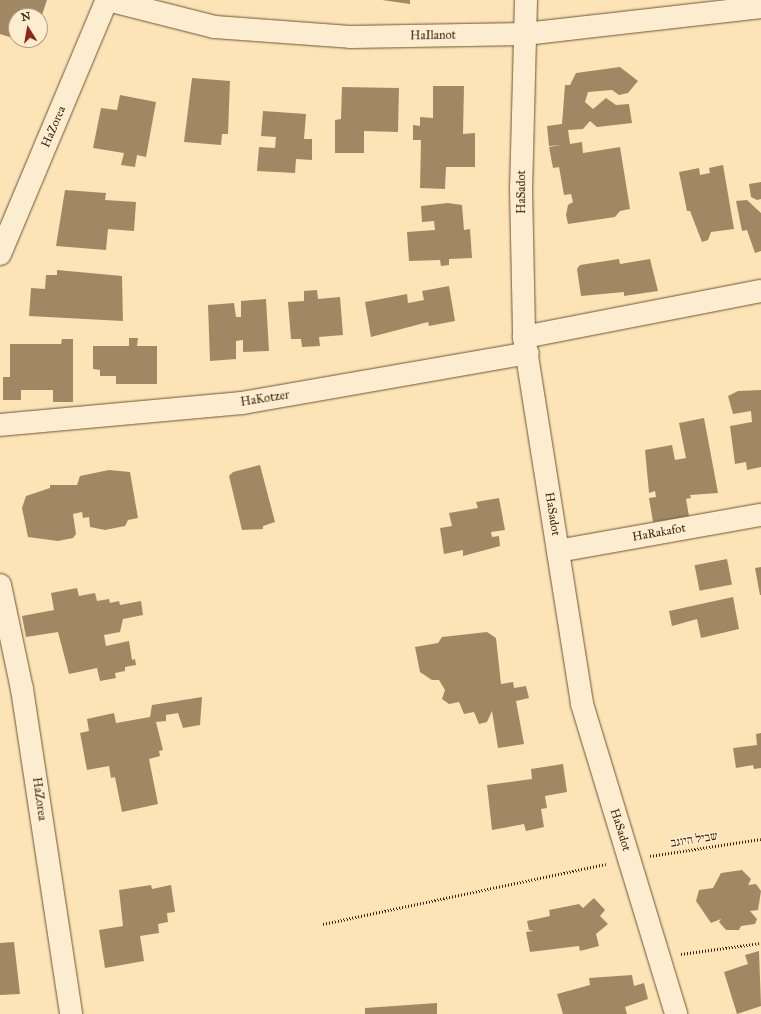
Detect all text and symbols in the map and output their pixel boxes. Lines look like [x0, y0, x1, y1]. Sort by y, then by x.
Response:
north arrow [8, 8, 48, 48]
text: N [20, 9, 32, 24]
street label: HaIlanot [410, 28, 456, 44]
street label: HaZorea [39, 104, 69, 150]
street label: HaSadot [515, 170, 529, 214]
street label: HaKotzer [240, 388, 290, 410]
street label: HaSadot [541, 491, 563, 537]
street label: HaRakafot [631, 521, 687, 545]
street label: HaZorea [29, 776, 49, 822]
street label: HaSadot [607, 807, 633, 853]
street label: שביל היוגב [669, 829, 719, 851]

